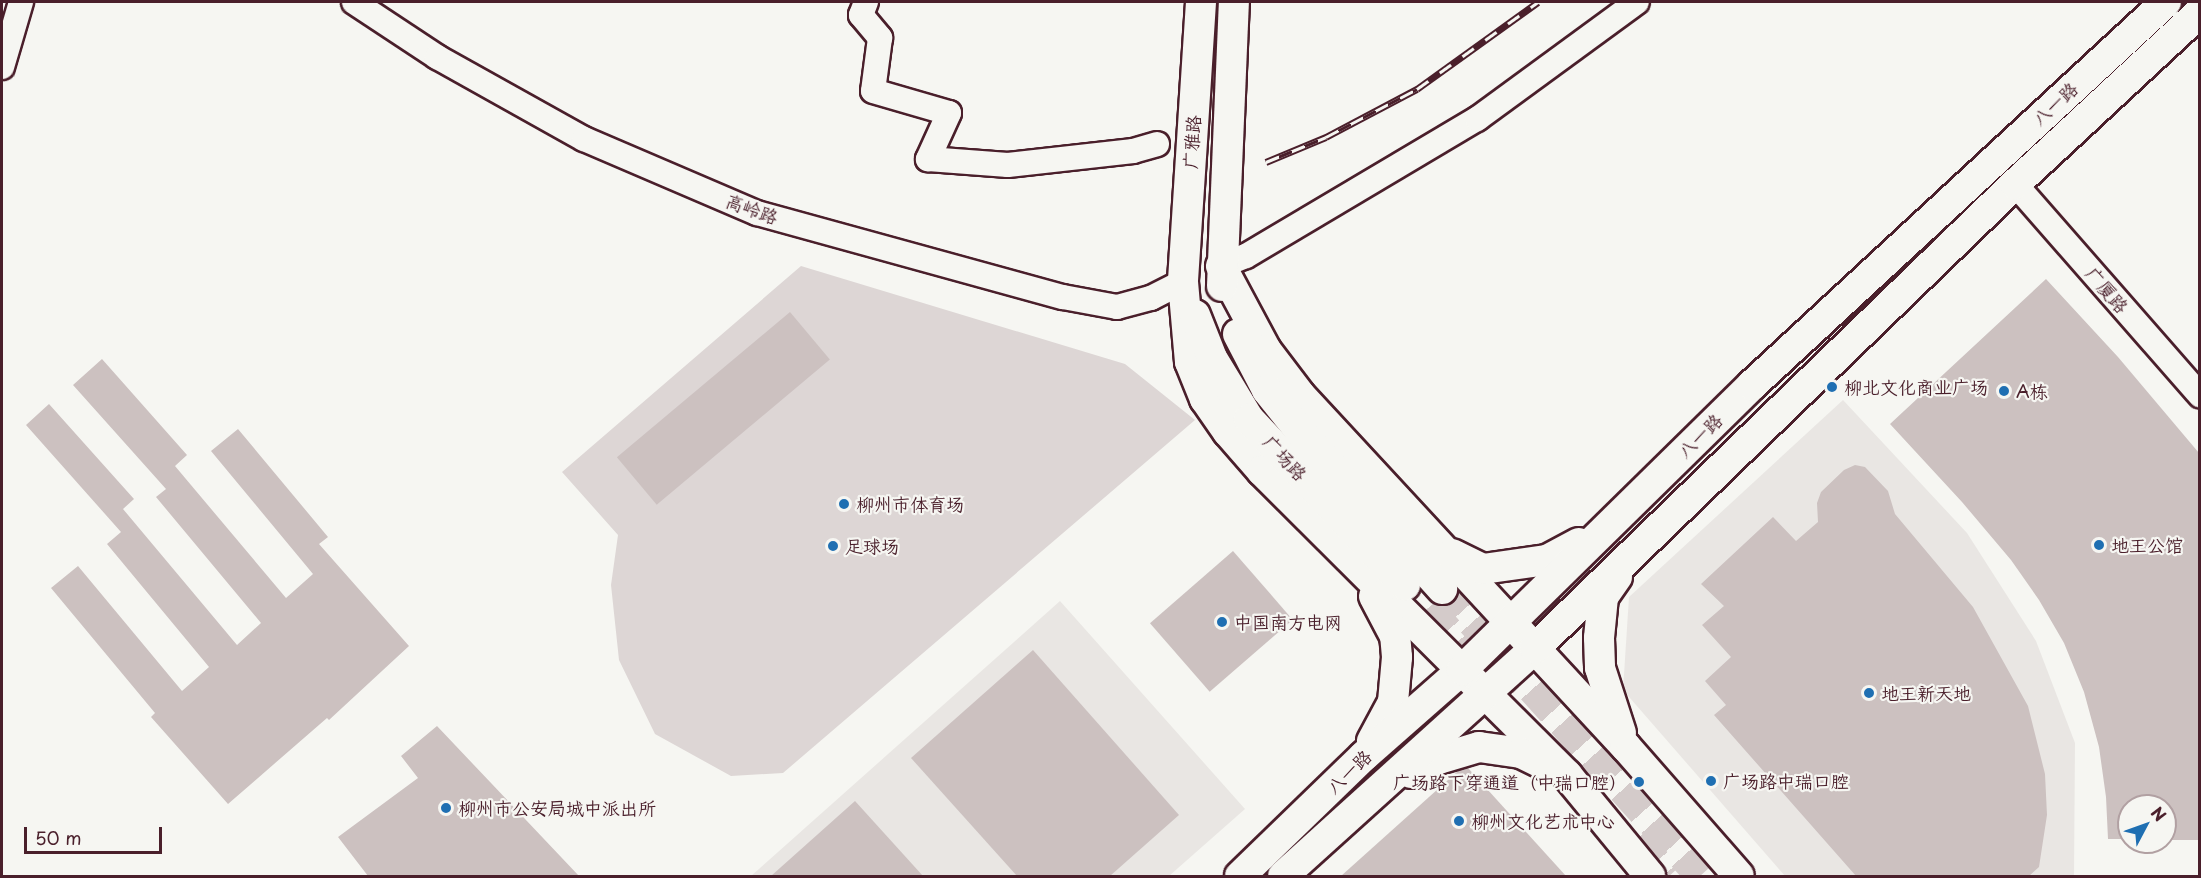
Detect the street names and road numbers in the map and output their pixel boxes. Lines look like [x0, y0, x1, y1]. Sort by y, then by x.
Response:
street label: 八一路 [2028, 78, 2082, 130]
street label: 广雅路 [1179, 114, 1205, 170]
street label: 高岭路 [723, 190, 781, 228]
street label: 广厦路 [2081, 263, 2133, 317]
street label: 八一路 [1673, 409, 1727, 463]
street label: 广场路 [1259, 431, 1311, 485]
street label: 八一路 [1322, 745, 1376, 799]

